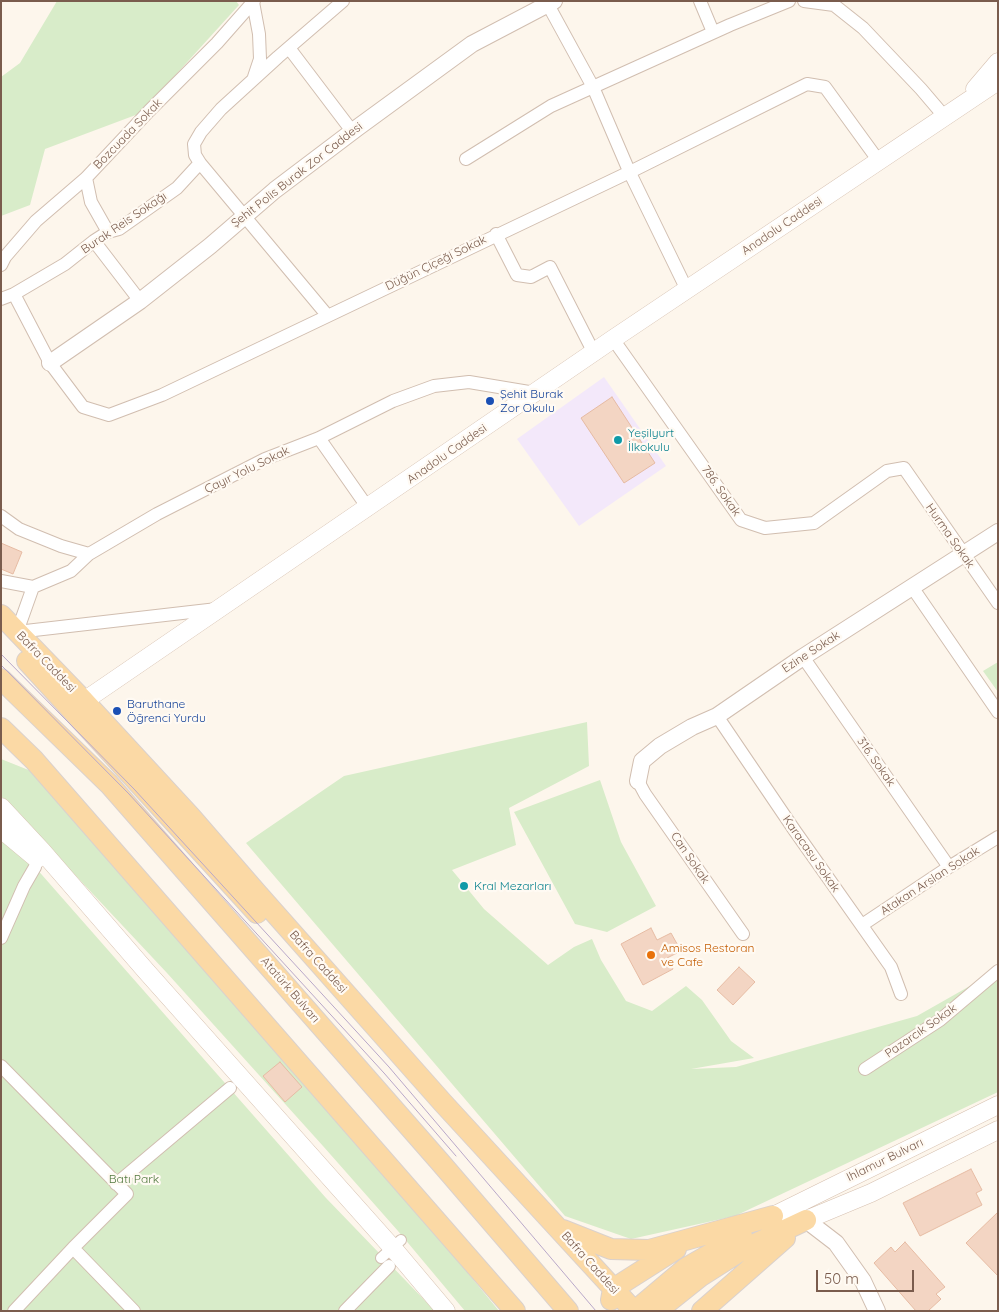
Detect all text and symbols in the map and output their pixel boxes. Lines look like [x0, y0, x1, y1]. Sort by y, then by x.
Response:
street label: Bozcuada Sokak [91, 96, 165, 172]
street label: Şehit Polis Burak Zor Caddesi [229, 119, 365, 231]
street label: Burak Reis Sokağı [79, 189, 169, 257]
street label: Anadolu Caddesi [739, 194, 825, 258]
street label: Düğün Çiçeği Sokak [383, 232, 489, 294]
place label: Şehit Burak Zor Okulu [500, 387, 563, 415]
marker: Şehit Burak Zor Okulu [484, 395, 496, 407]
street label: Anadolu Caddesi [404, 421, 490, 487]
place label: Yeşilyurt İlkokulu [628, 426, 674, 454]
marker: Yeşilyurt İlkokulu [612, 434, 624, 446]
street label: Çayır Yolu Sokak [202, 443, 292, 497]
street label: 786. Sokak [698, 463, 744, 519]
street label: Hurma Sokak [922, 501, 978, 571]
street label: Ezine Sokak [779, 628, 843, 676]
street label: Bafra Caddesi [13, 629, 79, 695]
place label: Baruthane Öğrenci Yurdu [127, 697, 206, 725]
marker: Baruthane Öğrenci Yurdu [111, 705, 123, 717]
street label: 316. Sokak [854, 735, 898, 789]
street label: Karacasu Sokak [779, 813, 843, 895]
street label: Can Sokak [667, 829, 713, 887]
street label: Atakan Arslan Sokak [878, 844, 982, 918]
place label: Kral Mezarları [474, 879, 551, 893]
marker: Kral Mezarları [458, 880, 470, 892]
street label: Bafra Caddesi [286, 928, 350, 996]
place label: Amisos Restoran ve Cafe [661, 941, 754, 969]
marker: Amisos Restoran ve Cafe [645, 949, 657, 961]
street label: Atatürk Bulvarı [258, 954, 322, 1026]
street label: Pazarcık Sokak [882, 1001, 960, 1061]
street label: Ihlamur Bulvarı [844, 1135, 926, 1185]
park label: Batı Park [109, 1172, 159, 1186]
street label: Bafra Caddesi [558, 1229, 622, 1297]
scale bar [819, 1260, 916, 1292]
text: 50 m [824, 1269, 859, 1288]

